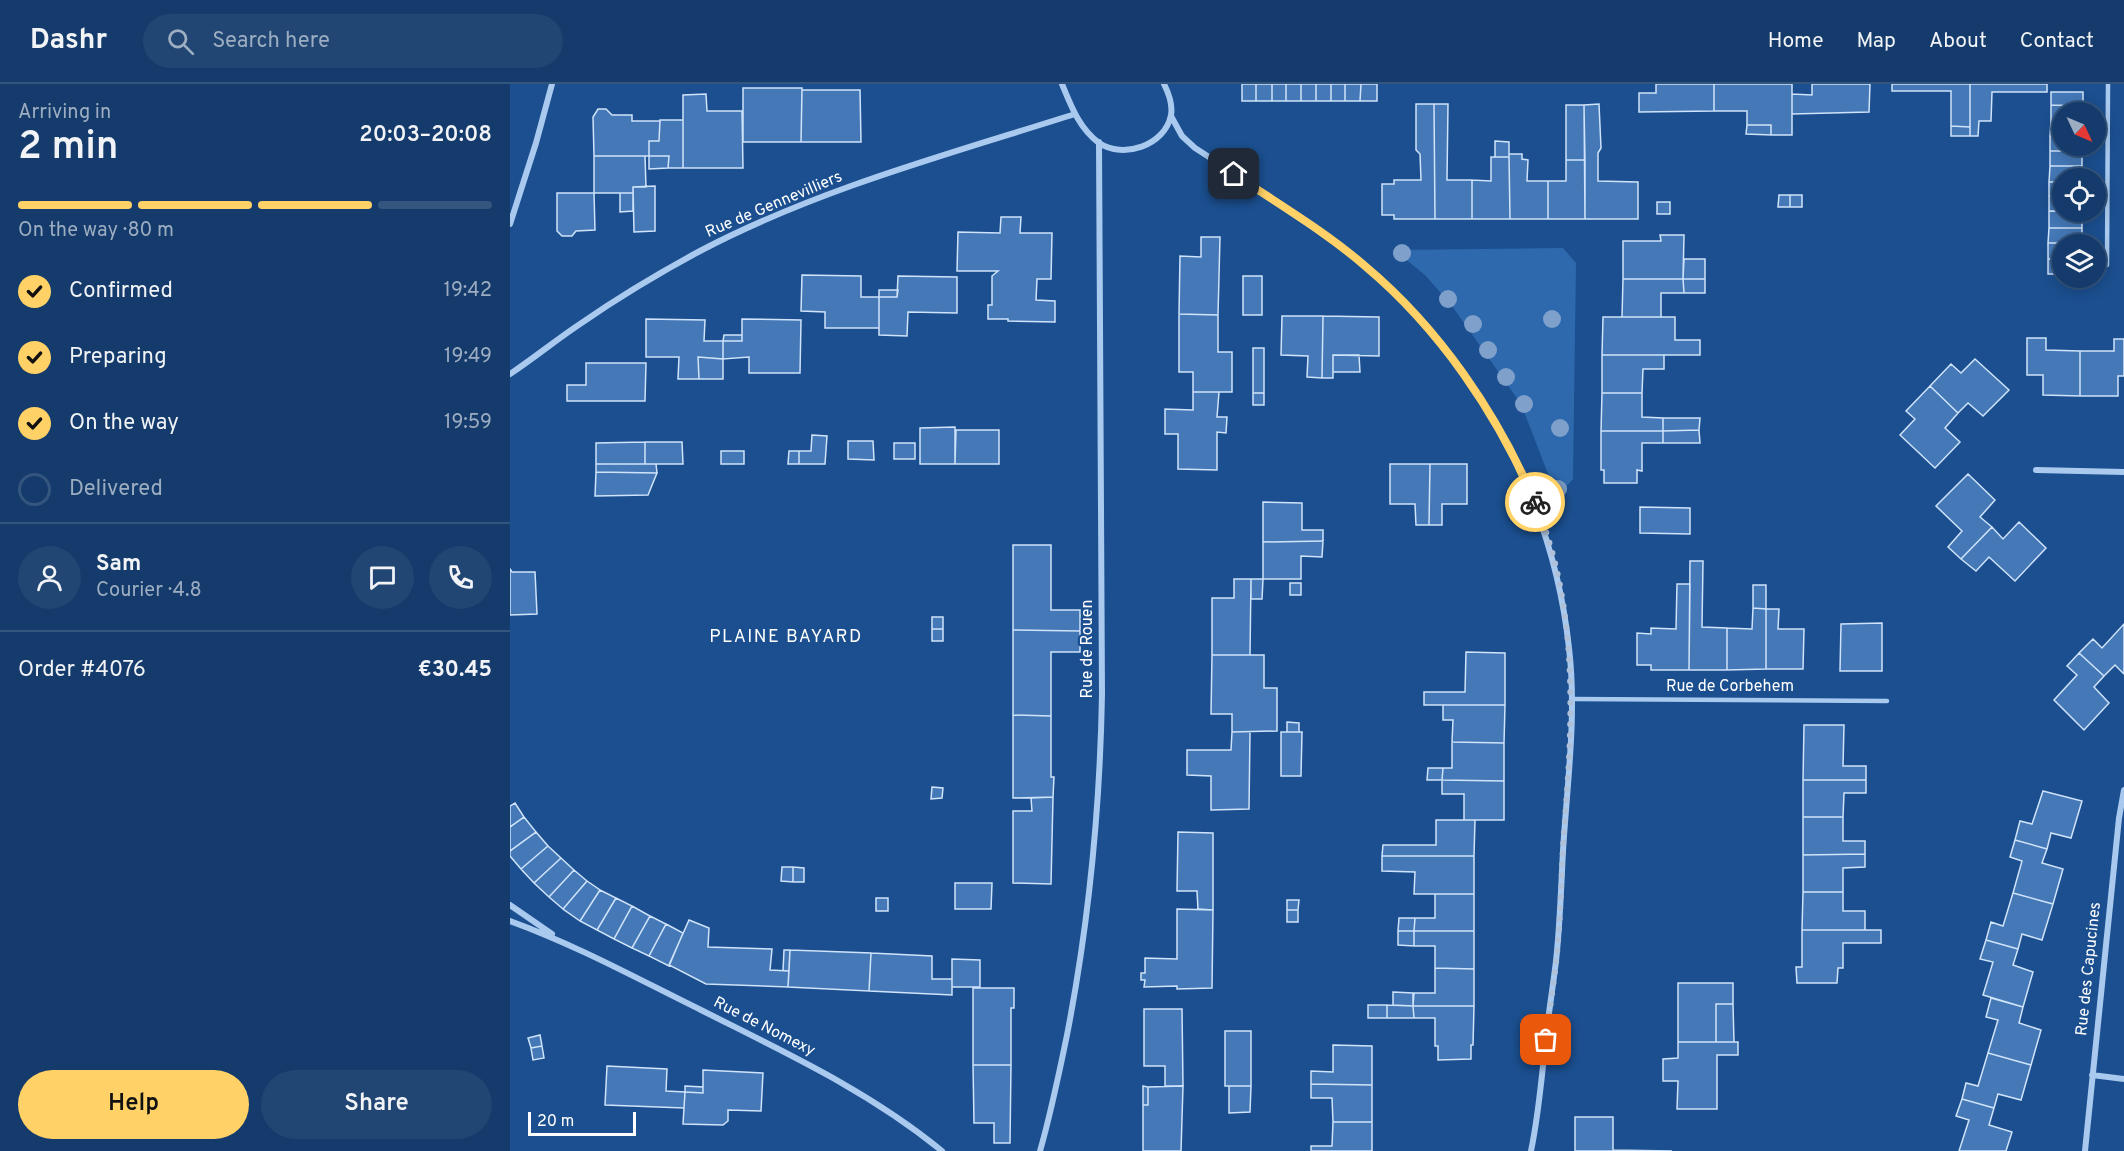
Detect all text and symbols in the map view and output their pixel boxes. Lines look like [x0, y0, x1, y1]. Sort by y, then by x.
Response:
search box [143, 14, 563, 68]
text: Dashr [30, 23, 107, 59]
icon: search [164, 25, 197, 58]
text: Search here [212, 28, 330, 55]
text: Home [1768, 28, 1824, 55]
text: Map [1857, 28, 1896, 55]
text: About [1929, 28, 1987, 55]
text: Contact [2020, 28, 2094, 55]
text: Arriving in [18, 100, 111, 126]
north arrow [2052, 102, 2106, 156]
map controls [2052, 102, 2106, 288]
text: 20:03–20:08 [359, 122, 492, 149]
text: 2 min [18, 124, 119, 173]
pin [1208, 148, 1259, 199]
icon: home [1217, 157, 1250, 190]
street label: Rue de Gennevilliers [703, 167, 845, 243]
button: locate [2052, 168, 2106, 222]
text: On the way · 80 m [18, 218, 174, 244]
button: layers [2052, 234, 2106, 288]
icon: check [18, 275, 51, 308]
text: Confirmed [69, 278, 173, 305]
text: 19:42 [443, 278, 492, 304]
icon: check [18, 341, 51, 374]
text: Preparing [69, 344, 167, 371]
text: 19:49 [444, 344, 492, 370]
icon: check [18, 407, 51, 440]
text: On the way [69, 410, 179, 437]
text: 19:59 [444, 410, 492, 436]
courier [1505, 472, 1565, 532]
text: Delivered [69, 476, 163, 503]
icon: bike [1519, 486, 1552, 519]
button: person [18, 546, 81, 609]
button: chat [351, 546, 414, 609]
button: phone [429, 546, 492, 609]
text: Sam [96, 551, 141, 578]
text: Courier · 4.8 [96, 578, 202, 604]
street label: Rue de Rouen [1078, 600, 1098, 698]
district label: PLAINE BAYARD [709, 626, 863, 649]
text: Order #4076 [18, 657, 146, 684]
text: €30.45 [418, 657, 492, 684]
street label: Rue de Corbehem [1666, 677, 1794, 697]
street label: Rue des Capucines [2072, 901, 2106, 1037]
street label: Rue de Nomexy [710, 993, 818, 1061]
pin [1520, 1014, 1571, 1065]
icon: bag [1529, 1023, 1562, 1056]
button: Help [18, 1070, 249, 1139]
button: Share [261, 1070, 492, 1139]
scale bar [528, 1109, 636, 1136]
text: 20 m [537, 1112, 574, 1132]

